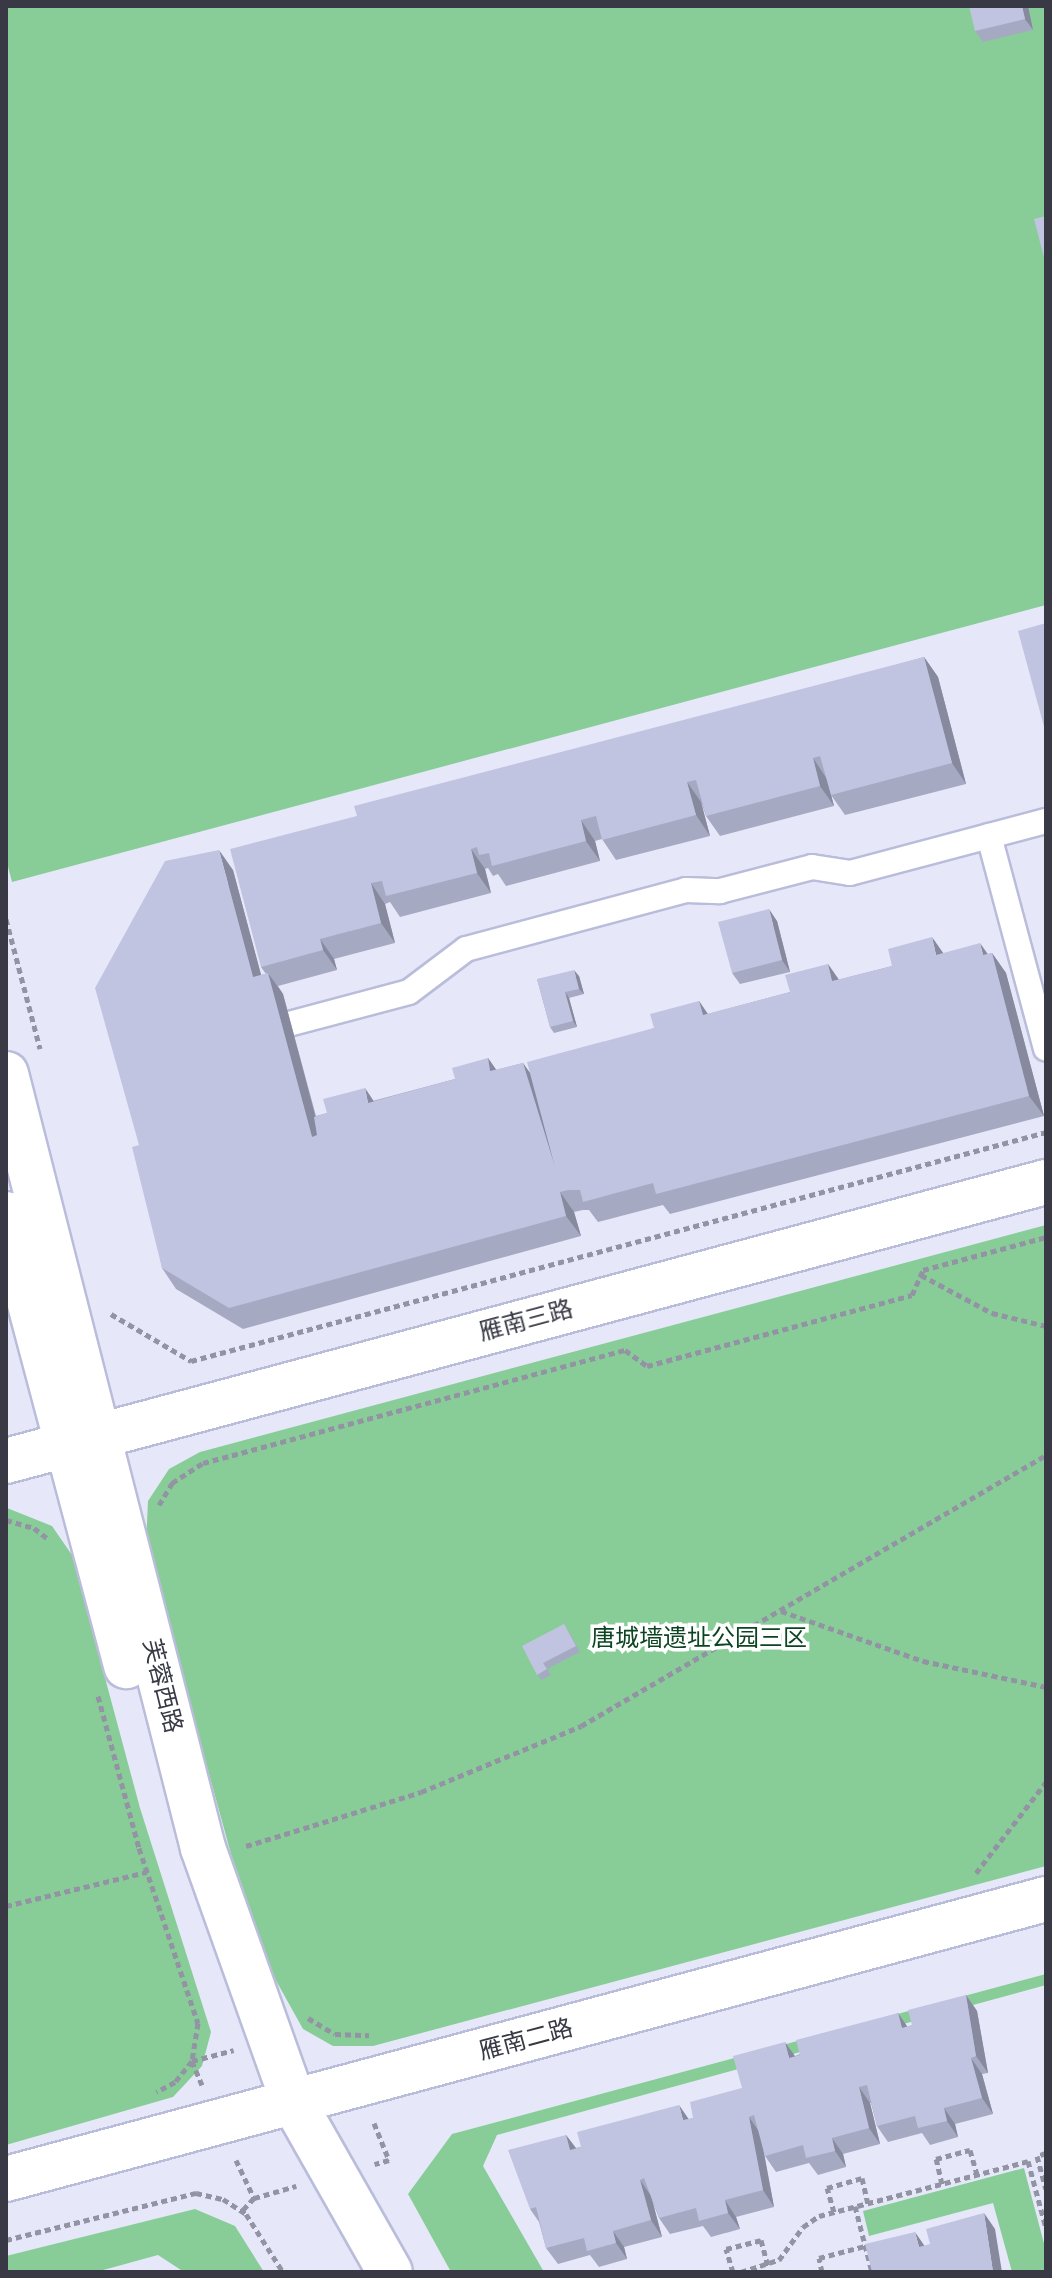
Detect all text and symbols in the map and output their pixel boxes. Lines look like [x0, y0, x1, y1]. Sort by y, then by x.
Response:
street label: 雁南三路 [476, 1295, 576, 1347]
park label: 唐城墙遗址公园三区 [591, 1625, 807, 1653]
street label: 芙蓉西路 [136, 1636, 188, 1736]
street label: 雁南二路 [476, 2014, 576, 2066]

